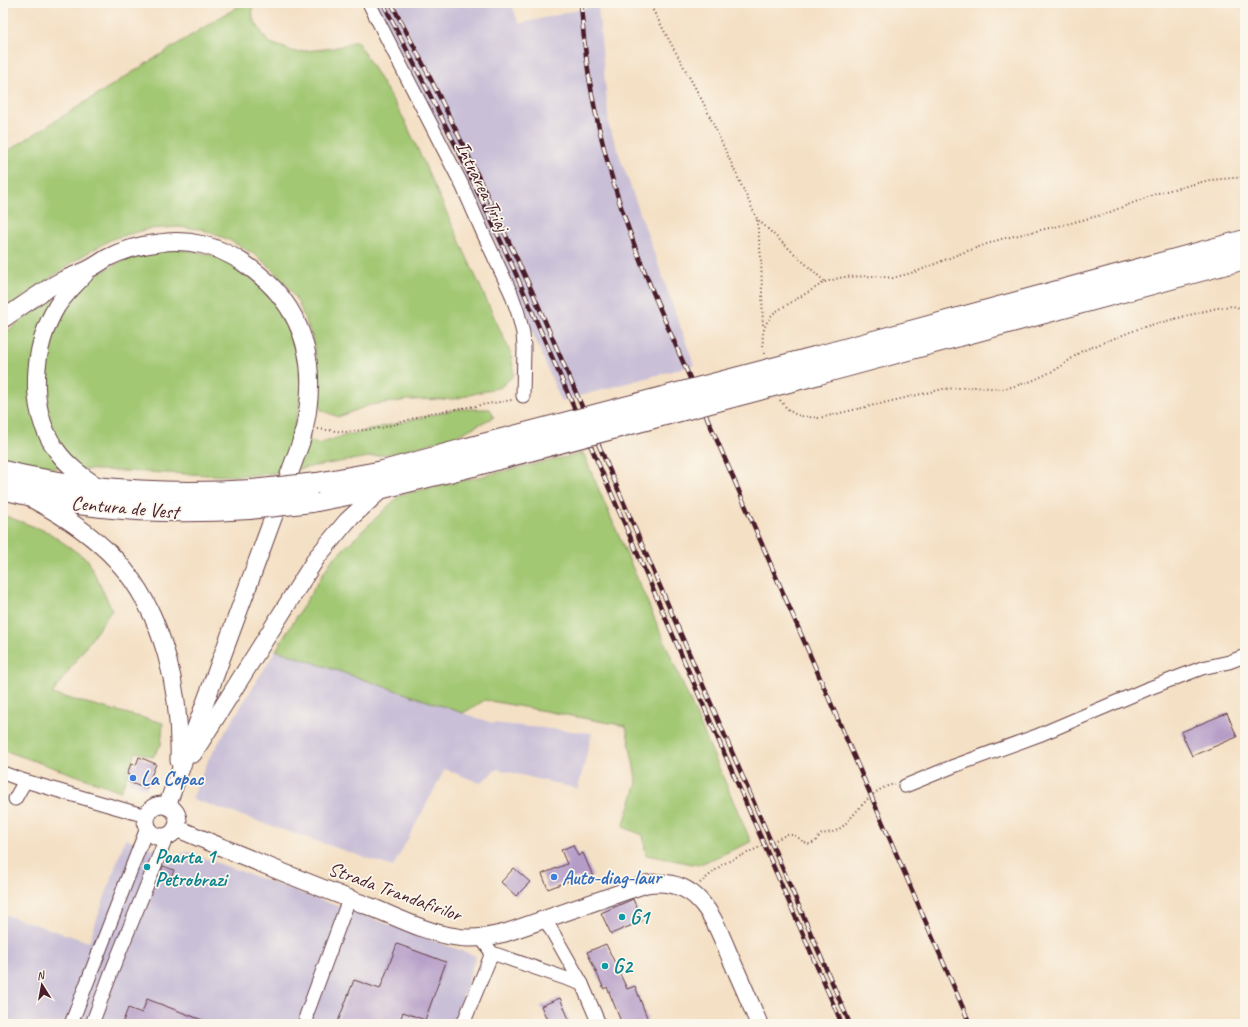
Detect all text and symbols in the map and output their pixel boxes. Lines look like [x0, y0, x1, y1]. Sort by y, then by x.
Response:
street label: Intrarea Triaj [450, 137, 516, 237]
street label: Centura de Vest [70, 490, 183, 525]
place label: La Copac [141, 766, 204, 791]
marker: La Copac [128, 773, 138, 783]
place label: Poarta 1 Petrobrazi [155, 844, 229, 892]
street label: Strada Trandafirilor [325, 856, 466, 928]
marker: Poarta 1 Petrobrazi [142, 862, 152, 872]
place label: Auto-diag-laur [562, 865, 664, 890]
marker: Auto-diag-laur [549, 872, 559, 882]
place label: G1 [630, 905, 651, 930]
marker: G1 [617, 912, 627, 922]
place label: G2 [613, 954, 634, 979]
marker: G2 [600, 961, 610, 971]
north arrow [22, 965, 62, 1005]
text: N [35, 967, 47, 983]

